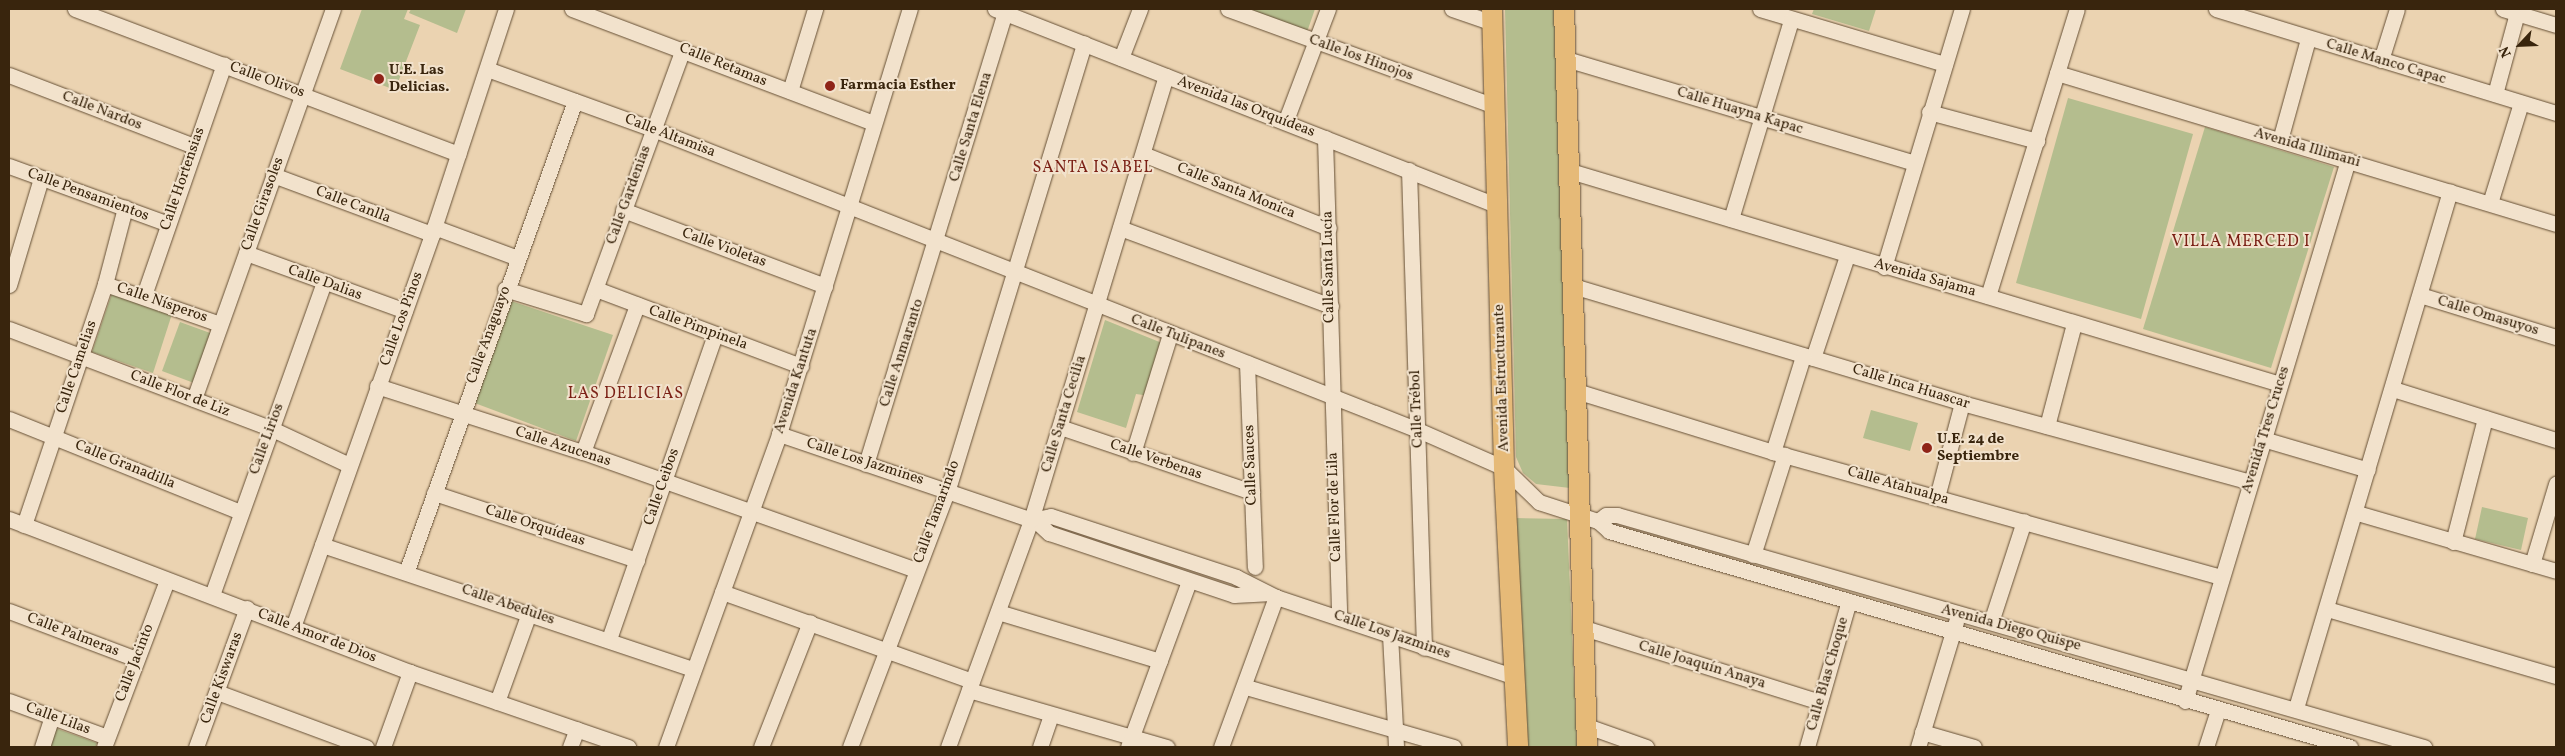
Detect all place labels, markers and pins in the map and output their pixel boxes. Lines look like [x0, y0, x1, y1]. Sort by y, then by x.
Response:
place label: U.E. Las Delicias. [389, 61, 450, 96]
marker: U.E. Las Delicias. [373, 73, 385, 85]
place label: Farmacia Esther [840, 77, 956, 95]
marker: Farmacia Esther [824, 80, 836, 92]
place label: U.E. 24 de Septiembre [1937, 430, 2019, 465]
marker: U.E. 24 de Septiembre [1921, 442, 1933, 454]

